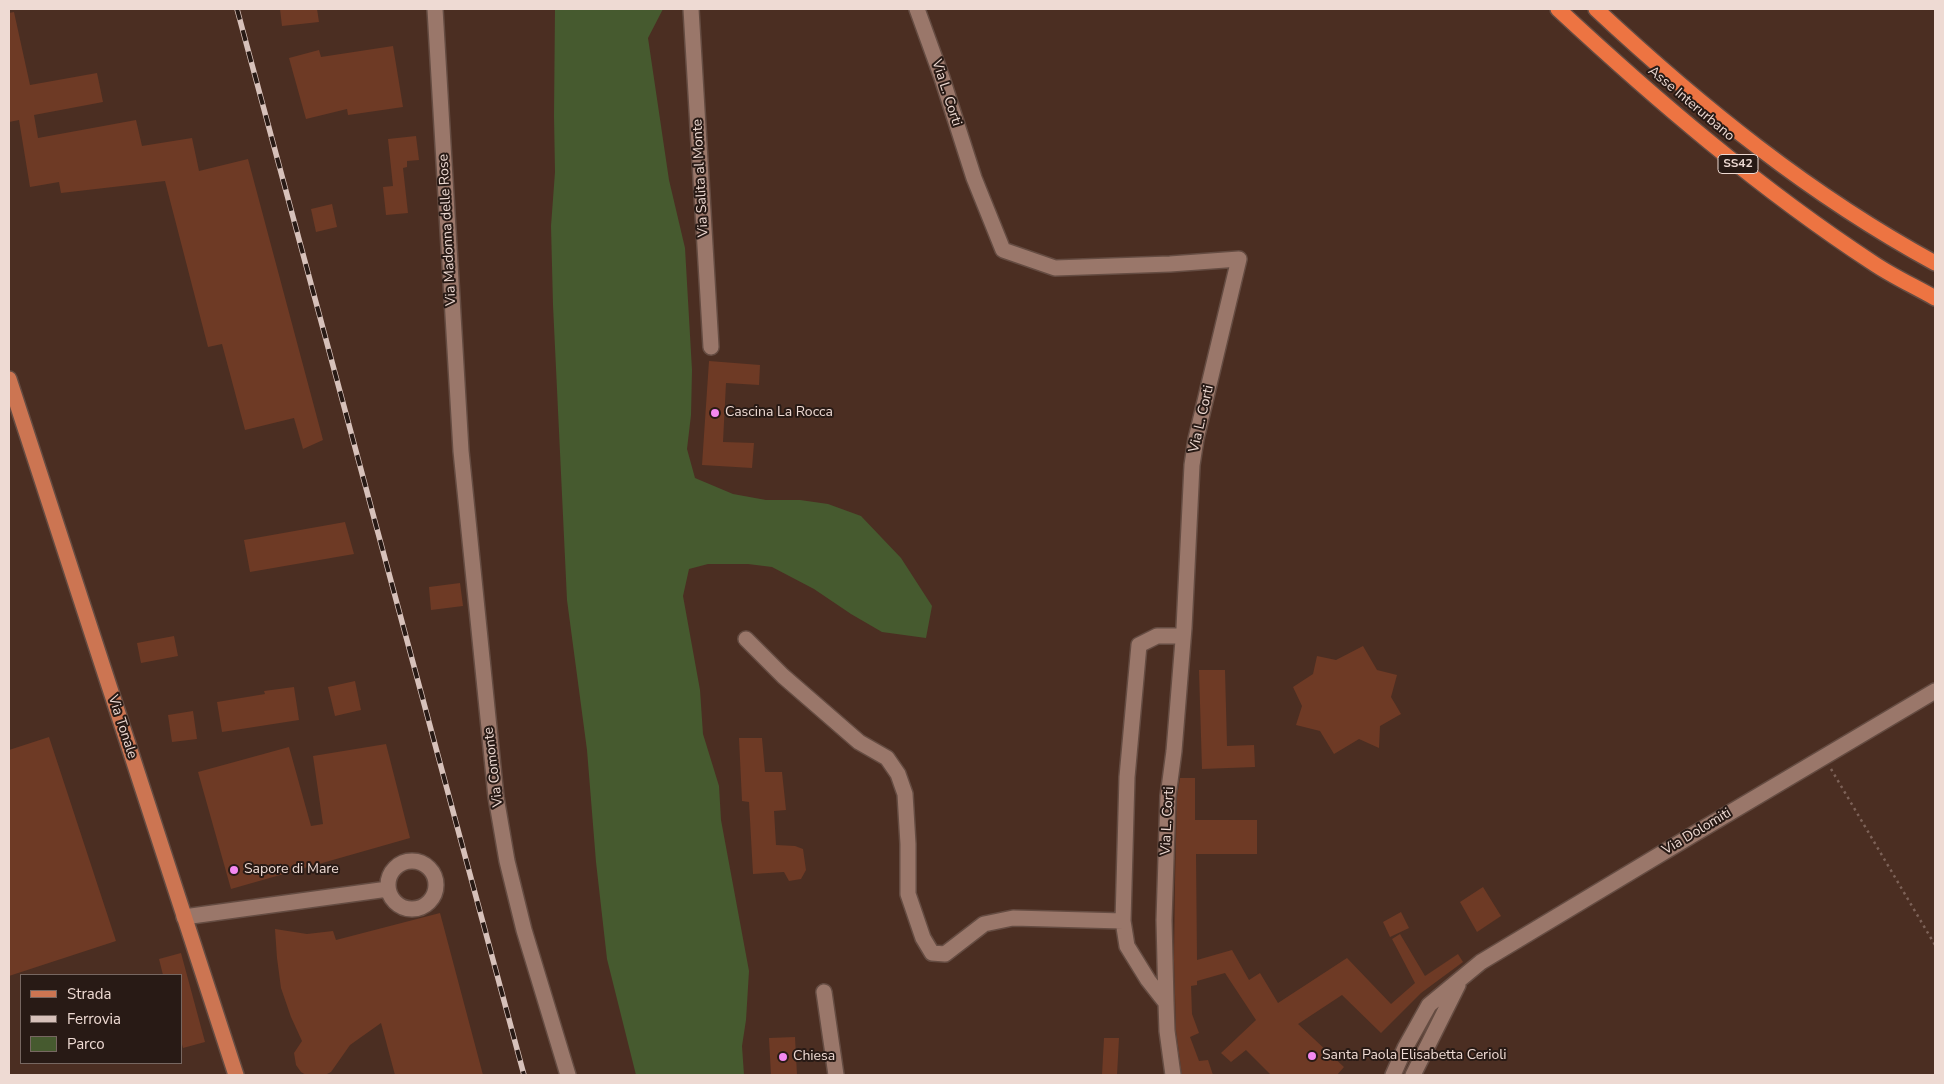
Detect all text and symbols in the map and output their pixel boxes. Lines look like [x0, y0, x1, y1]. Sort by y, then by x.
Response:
street label: Via L. Corti [927, 58, 965, 128]
street label: Asse Interurbano [1644, 63, 1738, 145]
street label: Via Salita al Monte [690, 118, 712, 238]
street label: Via Madonna delle Rose [436, 154, 460, 306]
road number: SS42 [1718, 154, 1758, 173]
street label: Via L. Corti [1186, 384, 1218, 454]
place label: Cascina La Rocca [725, 405, 833, 421]
marker: Cascina La Rocca [709, 407, 721, 419]
street label: Via Tonale [104, 693, 140, 761]
street label: Via Comonte [481, 726, 507, 808]
street label: Via L. Corti [1158, 786, 1178, 856]
street label: Via Dolomiti [1660, 805, 1734, 859]
place label: Sapore di Mare [244, 862, 339, 878]
marker: Sapore di Mare [228, 864, 240, 876]
legend [20, 974, 182, 1064]
text: Strada [67, 984, 111, 1004]
text: Ferrovia [67, 1009, 121, 1029]
text: Parco [67, 1034, 105, 1054]
place label: Santa Paola Elisabetta Cerioli [1322, 1048, 1507, 1064]
place label: Chiesa [793, 1049, 835, 1065]
marker: Santa Paola Elisabetta Cerioli [1306, 1050, 1318, 1062]
marker: Chiesa [777, 1051, 789, 1063]

